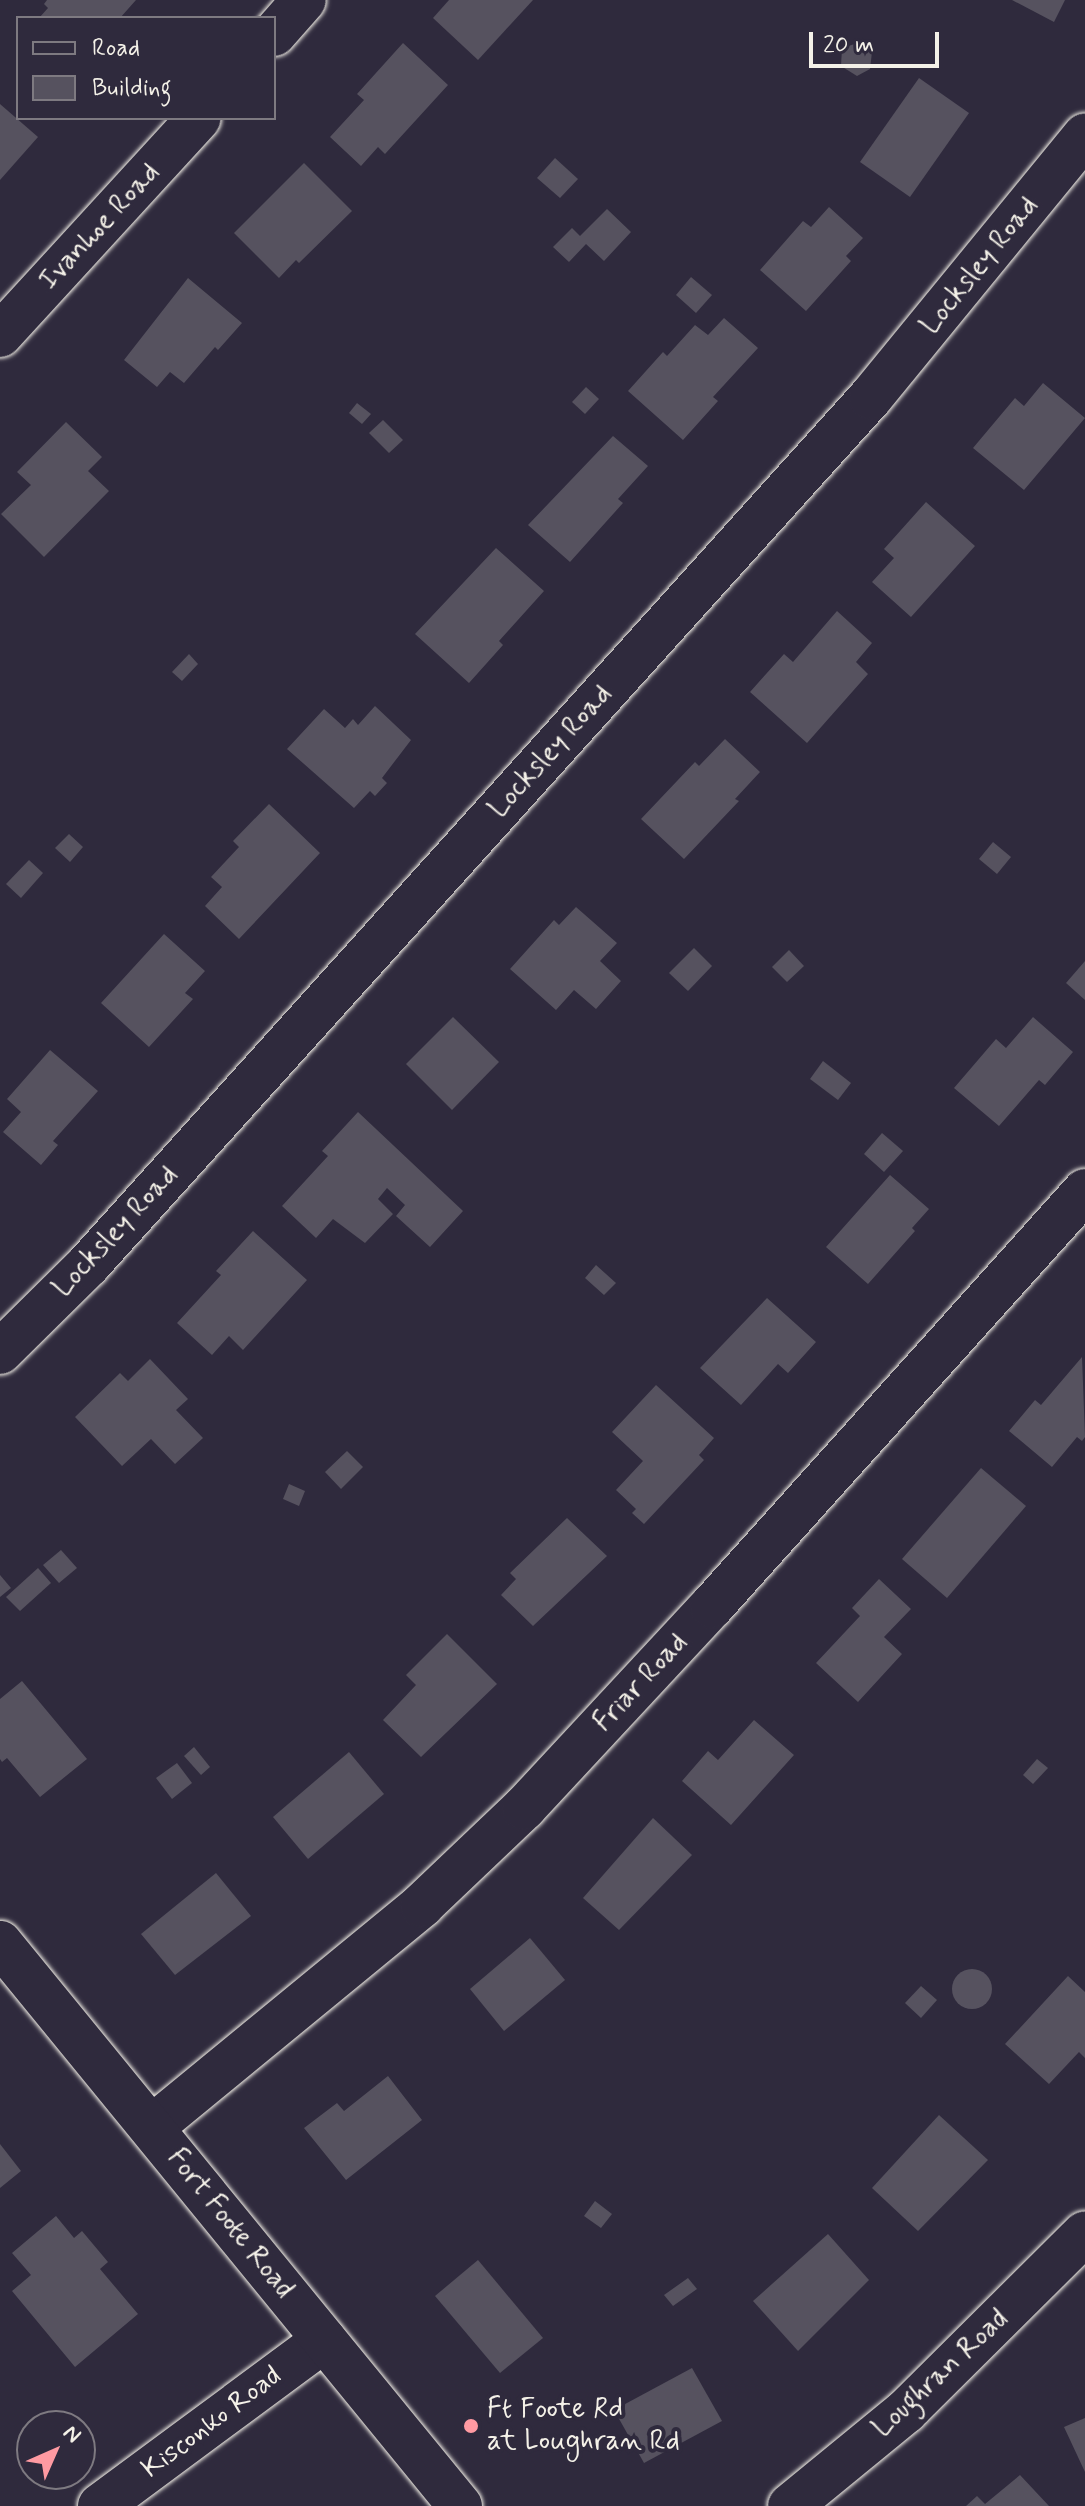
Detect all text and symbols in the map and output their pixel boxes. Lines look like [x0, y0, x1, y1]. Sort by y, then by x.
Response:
legend [16, 16, 276, 120]
scale bar [813, 16, 943, 66]
text: 20 m [823, 30, 874, 61]
text: Road [92, 33, 140, 64]
text: Building [92, 73, 172, 104]
street label: Ivanhoe Road [33, 157, 167, 297]
street label: Locksley Road [915, 191, 1045, 341]
street label: Locksley Road [483, 679, 619, 825]
street label: Locksley Road [47, 1160, 185, 1304]
street label: Friar Road [587, 1627, 695, 1739]
street label: Fort Foote Road [160, 2143, 300, 2305]
street label: Loughran Road [867, 2303, 1015, 2445]
street label: Kisconko Road [136, 2360, 288, 2486]
place label: Ft Foote Rd at Loughran Rd [487, 2393, 670, 2459]
north arrow [16, 2410, 96, 2490]
marker: Ft Foote Rd at Loughran Rd [462, 2417, 480, 2435]
text: N [56, 2419, 87, 2450]

